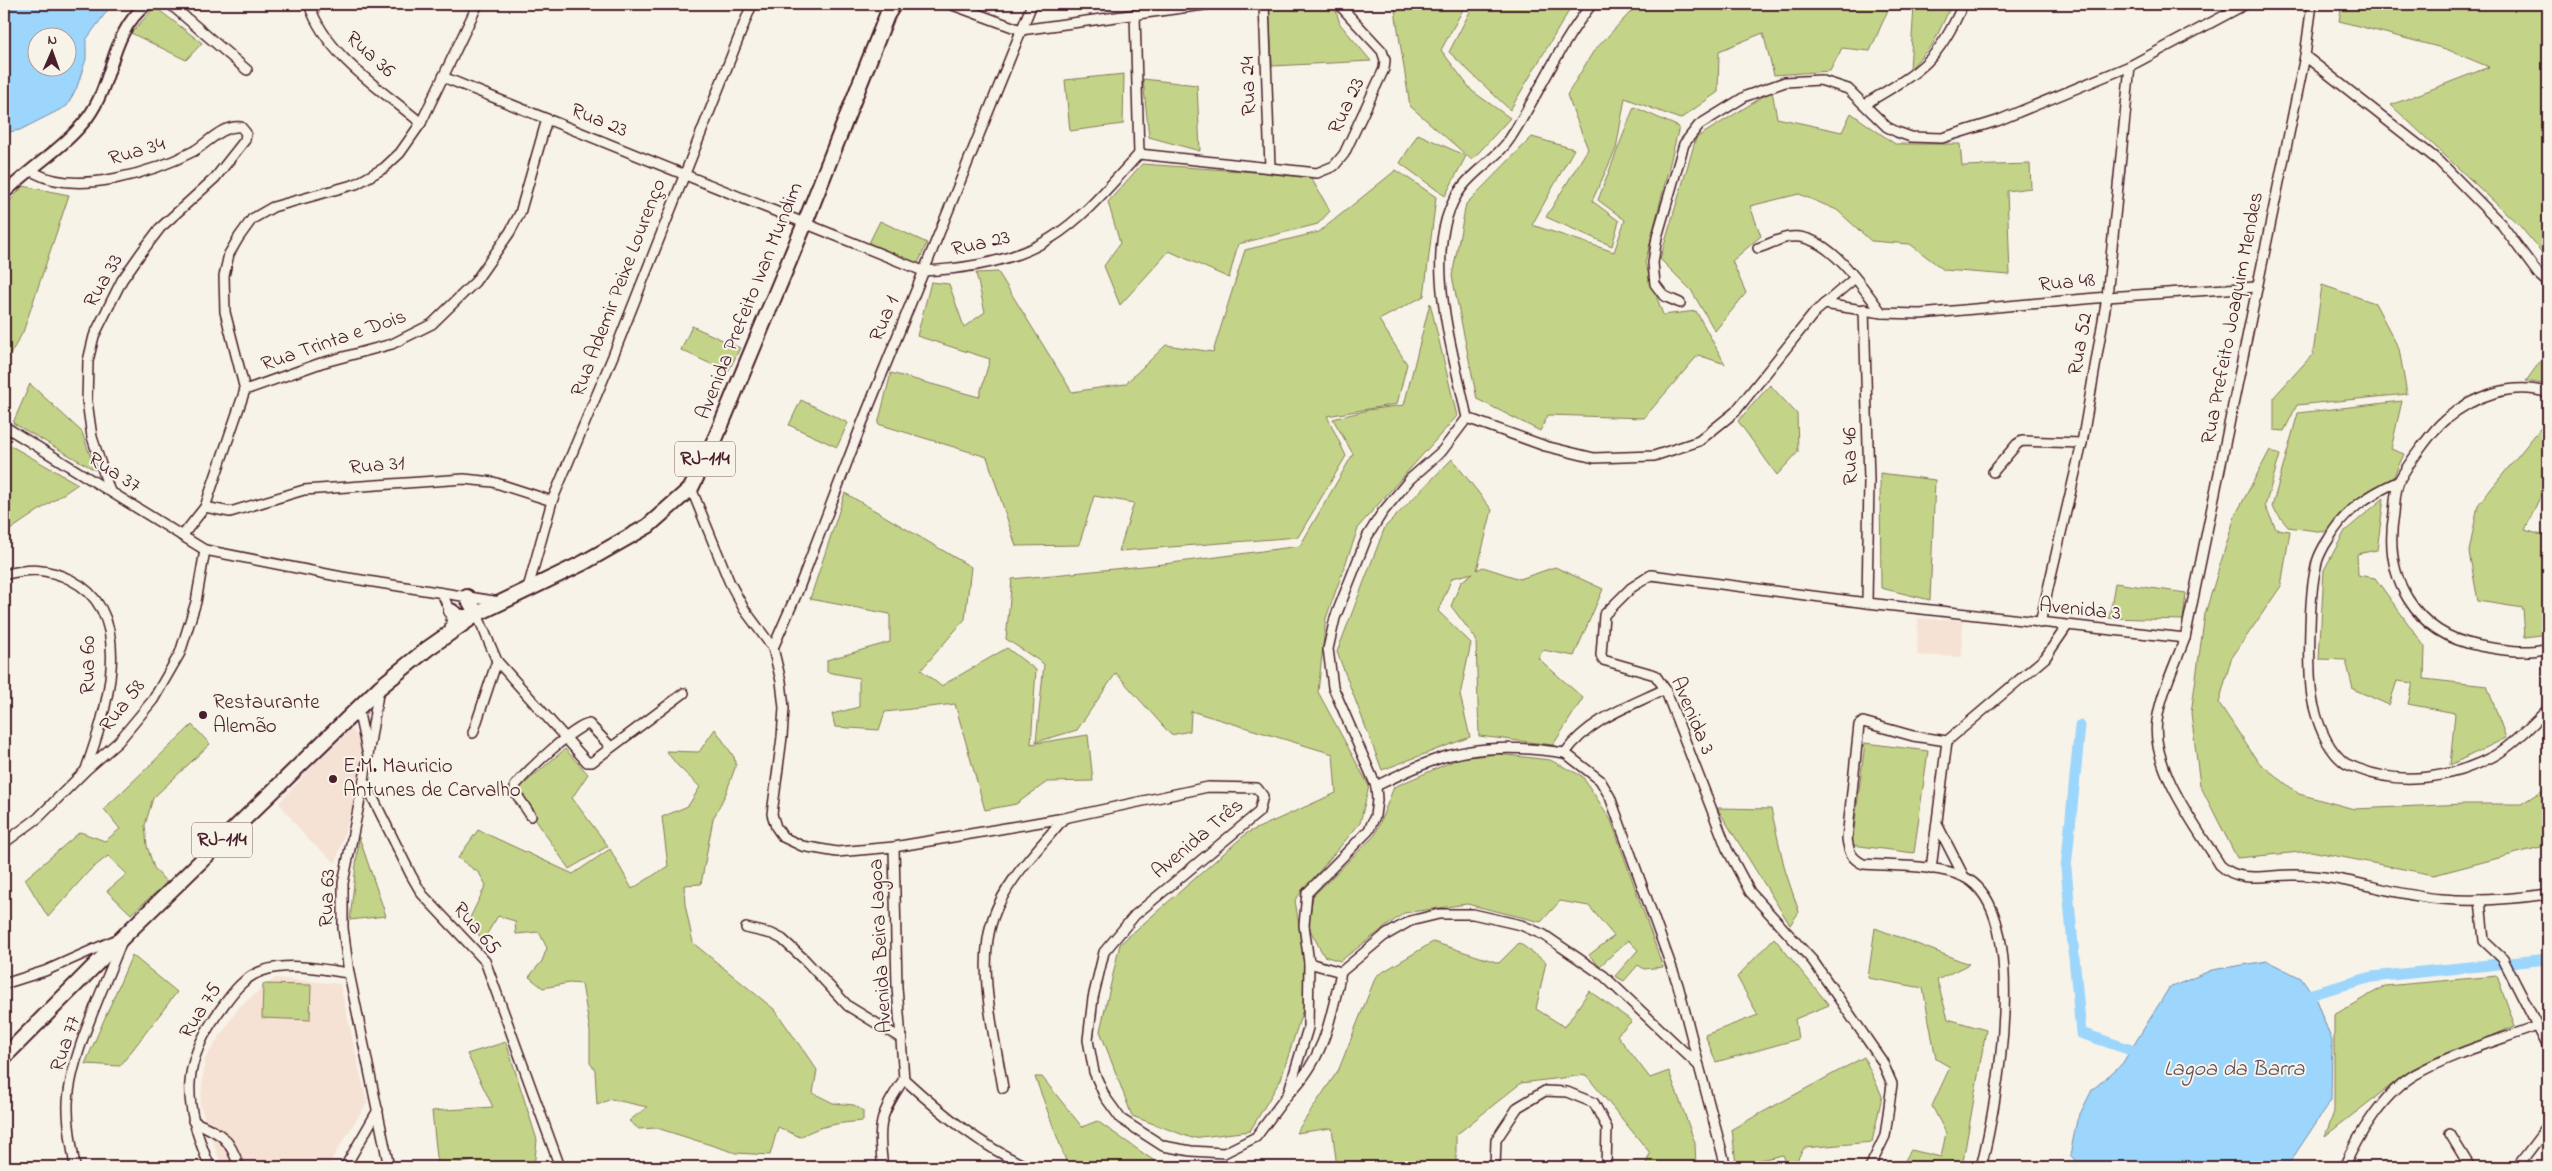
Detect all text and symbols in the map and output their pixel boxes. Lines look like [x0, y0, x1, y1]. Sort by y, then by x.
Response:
street label: Rua 36 [338, 24, 402, 86]
north arrow [28, 28, 78, 78]
text: N [47, 30, 57, 51]
street label: Rua 24 [1233, 56, 1265, 116]
street label: Rua 23 [1321, 73, 1373, 139]
street label: Rua 23 [566, 96, 632, 146]
street label: Rua 34 [105, 130, 169, 174]
street label: Rua Ademir Peixe Lourenço [564, 175, 675, 401]
street label: Avenida Prefeito Ivan Mundim [689, 178, 811, 424]
street label: Rua Prefeito Joaquim Mendes [2194, 189, 2272, 447]
street label: Rua 23 [949, 223, 1013, 265]
street label: Rua 33 [77, 249, 131, 313]
street label: Rua 48 [2037, 266, 2097, 300]
street label: Rua 1 [862, 291, 908, 346]
street label: Rua Trinta e Dois [257, 302, 411, 380]
street label: Rua 52 [2061, 311, 2101, 377]
street label: Rua 46 [1835, 427, 1867, 485]
road number: RJ-114 [675, 442, 735, 476]
street label: Rua 37 [82, 445, 147, 501]
street label: Rua 31 [348, 449, 406, 483]
street label: Avenida 3 [2038, 591, 2122, 629]
street label: Rua 60 [74, 636, 104, 694]
street label: Avenida 3 [1662, 672, 1722, 760]
street label: Rua 58 [93, 673, 153, 739]
place label: Restaurante Alemão [213, 688, 320, 742]
marker: Restaurante Alemão [197, 709, 209, 721]
place label: E.M. Mauricio Antunes de Carvalho [343, 752, 521, 806]
marker: E.M. Mauricio Antunes de Carvalho [327, 773, 339, 785]
street label: Avenida Três [1145, 791, 1251, 887]
road number: RJ-114 [192, 822, 252, 858]
street label: Avenida Beira Lagoa [861, 858, 903, 1034]
street label: Rua 63 [312, 868, 344, 928]
street label: Rua 65 [445, 896, 507, 962]
street label: Rua 75 [172, 977, 230, 1045]
street label: Rua 77 [43, 1012, 89, 1076]
water label: Lagoa da Barra [2164, 1054, 2305, 1086]

